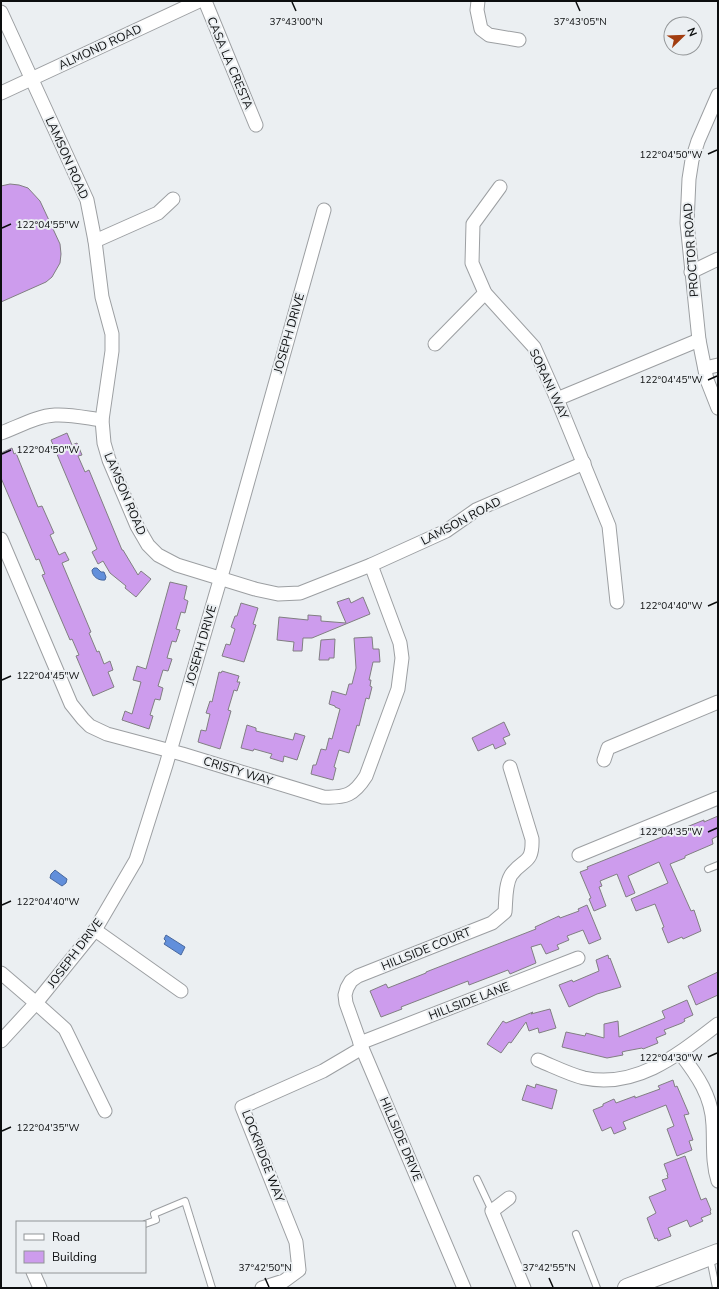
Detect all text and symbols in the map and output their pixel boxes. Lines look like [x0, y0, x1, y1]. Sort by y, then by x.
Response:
street label: CASA LA CRESTA [203, 14, 257, 112]
text: 37°43'00"N [269, 15, 323, 29]
text: 37°43'05"N [553, 15, 607, 29]
north arrow [663, 16, 703, 56]
street label: ALMOND ROAD [56, 21, 144, 73]
text: N [683, 26, 700, 39]
street label: LAMSON ROAD [42, 114, 92, 202]
text: 122°04'50"W [640, 148, 702, 162]
street label: PROCTOR ROAD [680, 202, 702, 298]
text: 122°04'55"W [17, 218, 79, 232]
street label: JOSEPH DRIVE [270, 291, 308, 376]
street label: SORANI WAY [526, 346, 573, 423]
text: 122°04'45"W [640, 373, 702, 387]
text: 122°04'50"W [17, 443, 79, 457]
street label: LAMSON ROAD [100, 450, 150, 538]
street label: LAMSON ROAD [418, 493, 504, 549]
text: 122°04'40"W [640, 599, 702, 613]
street label: JOSEPH DRIVE [182, 603, 220, 688]
text: 122°04'45"W [17, 669, 79, 683]
street label: CRISTY WAY [201, 753, 275, 789]
text: 122°04'35"W [640, 825, 702, 839]
text: 122°04'40"W [17, 895, 79, 909]
street label: JOSEPH DRIVE [43, 915, 106, 992]
street label: HILLSIDE COURT [379, 923, 474, 974]
street label: HILLSIDE LANE [426, 978, 512, 1024]
text: 122°04'30"W [640, 1051, 702, 1065]
street label: HILLSIDE DRIVE [376, 1095, 426, 1183]
street label: LOCKRIDGE WAY [238, 1108, 288, 1205]
text: 122°04'35"W [17, 1121, 79, 1135]
legend [16, 1221, 146, 1273]
text: Road [52, 1229, 80, 1245]
text: Building [52, 1249, 97, 1265]
text: 37°42'50"N [238, 1261, 292, 1275]
text: 37°42'55"N [522, 1261, 576, 1275]

